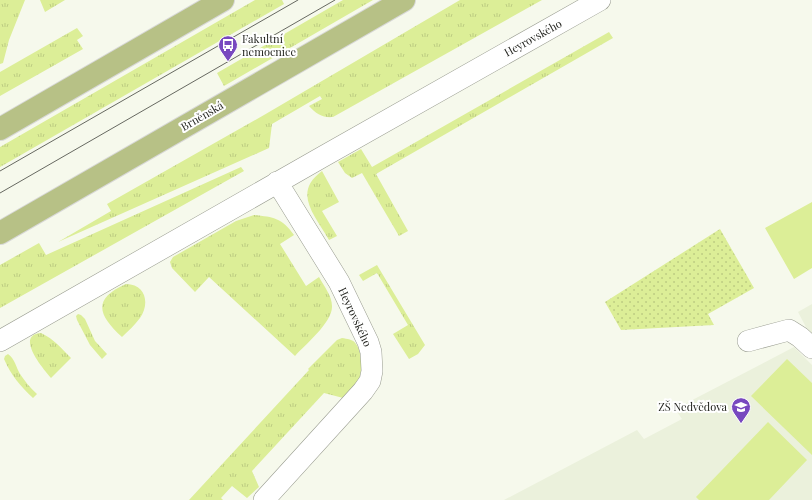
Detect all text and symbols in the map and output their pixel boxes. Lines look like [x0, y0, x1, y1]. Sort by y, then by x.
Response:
street label: Heyrovského [501, 16, 564, 60]
place label: Fakultní nemocnice [242, 31, 296, 59]
bus stop icon: Fakultní nemocnice [217, 34, 239, 62]
street label: Brněnská [178, 97, 226, 134]
street label: Heyrovského [335, 285, 376, 349]
school or university icon: ZŠ Nedvědova [730, 396, 752, 424]
place label: ZŠ Nedvědova [658, 399, 728, 414]

